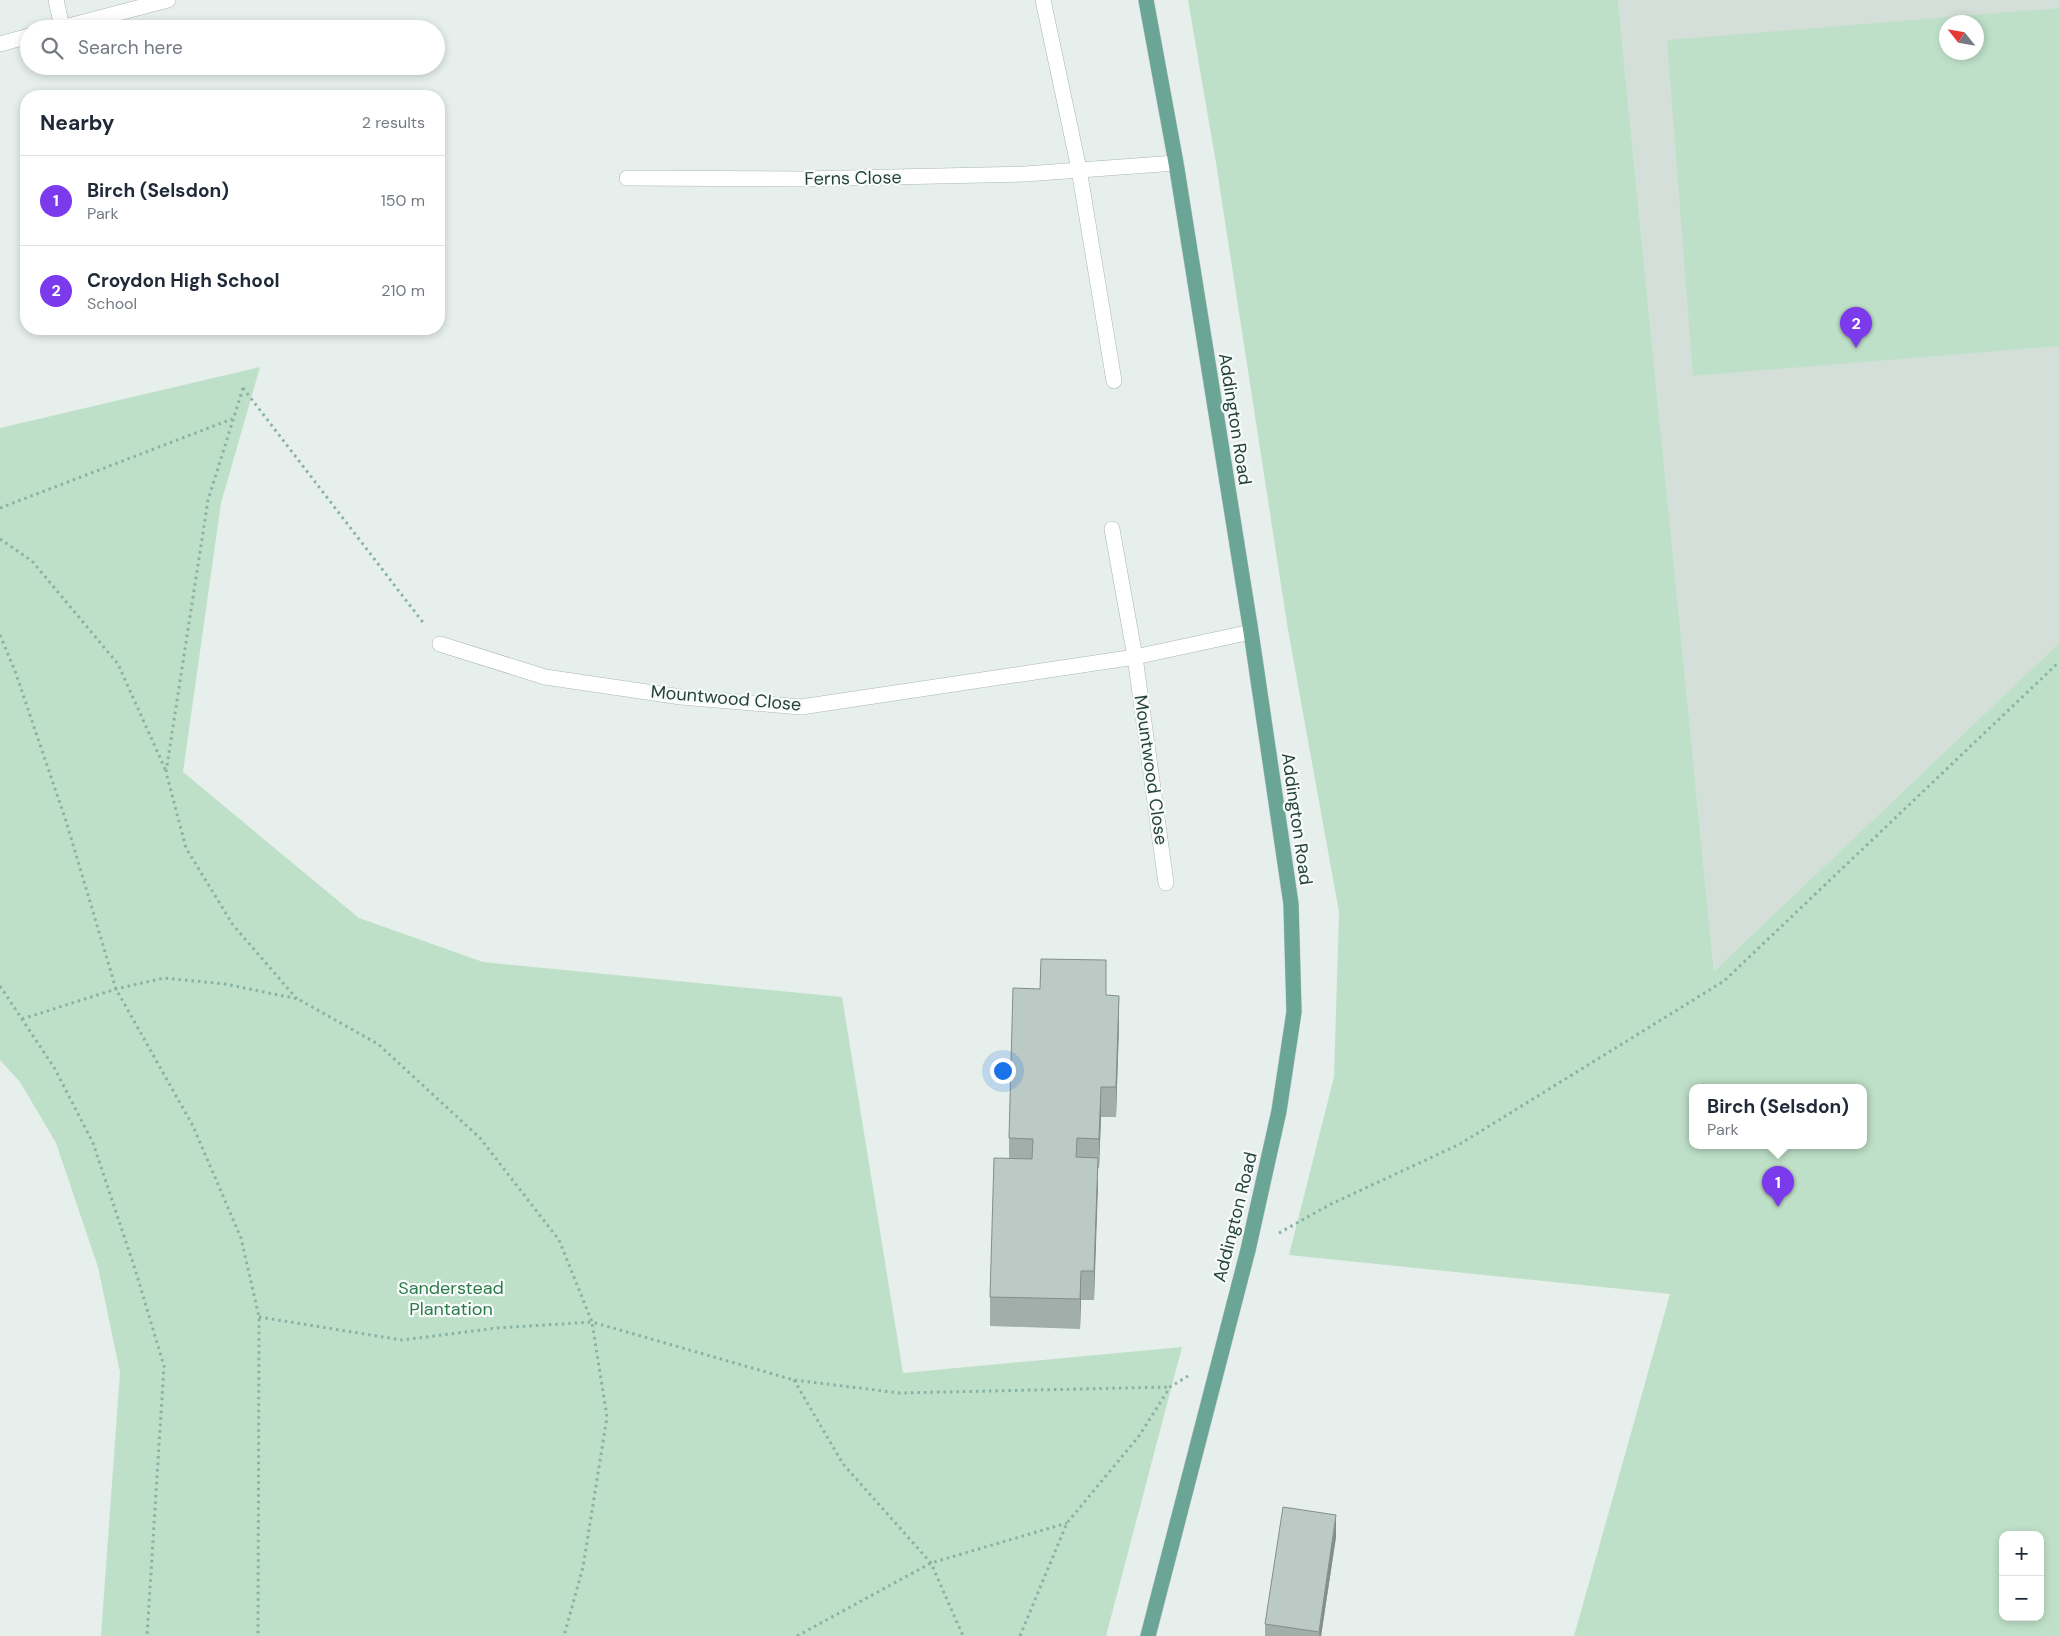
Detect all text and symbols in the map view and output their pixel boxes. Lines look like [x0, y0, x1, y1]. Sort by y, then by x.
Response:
north arrow [1939, 15, 1984, 60]
search box [20, 20, 445, 75]
icon: search [38, 34, 66, 62]
text: Search here [78, 35, 183, 60]
text: Nearby [40, 109, 114, 137]
text: 2 results [362, 112, 425, 133]
street label: Ferns Close [804, 165, 902, 191]
text: Birch (Selsdon) [87, 178, 229, 203]
text: 1 [53, 190, 59, 211]
text: 150 m [381, 190, 425, 211]
text: Park [87, 203, 119, 224]
text: Croydon High School [87, 268, 280, 293]
text: 2 [51, 280, 61, 301]
text: 210 m [381, 280, 425, 301]
text: School [87, 293, 137, 314]
pin: 2 [1840, 307, 1872, 348]
street label: Addington Road [1213, 351, 1257, 487]
street label: Mountwood Close [650, 679, 802, 717]
street label: Mountwood Close [1129, 693, 1173, 847]
street label: Addington Road [1276, 751, 1318, 887]
your location [990, 1058, 1016, 1084]
popup [1689, 1084, 1867, 1149]
text: Birch (Selsdon) [1707, 1094, 1849, 1119]
text: Park [1707, 1119, 1739, 1140]
street label: Addington Road [1207, 1149, 1263, 1285]
pin: 1 [1762, 1166, 1794, 1207]
park label: Sanderstead Plantation [398, 1276, 504, 1321]
map controls [1999, 1531, 2044, 1621]
button: + [1999, 1531, 2044, 1576]
button: − [1999, 1576, 2044, 1621]

